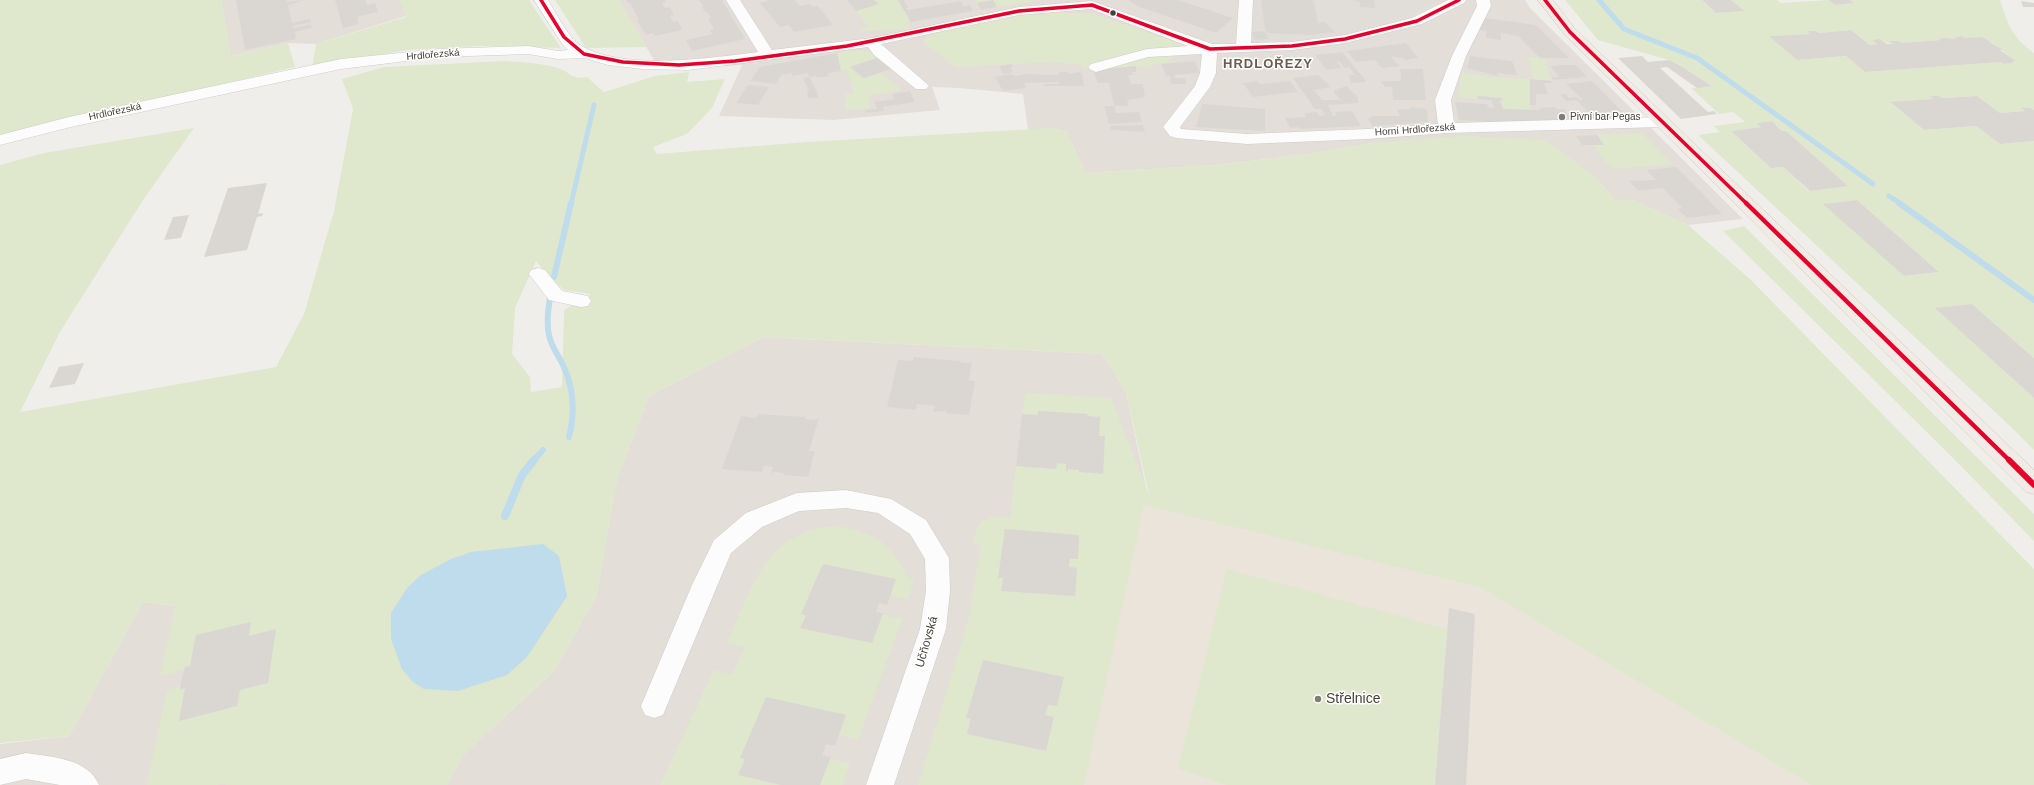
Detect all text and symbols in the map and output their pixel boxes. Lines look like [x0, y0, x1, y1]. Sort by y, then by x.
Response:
unlabelled marker [1108, 8, 1118, 18]
street label: Hrdlořezská [406, 47, 460, 63]
district label: HRDLOŘEZY [1223, 56, 1313, 72]
street label: Hrdlořezská [88, 101, 142, 123]
place label: Pivní bar Pegas [1570, 111, 1641, 123]
marker: Pivní bar Pegas [1557, 112, 1567, 122]
street label: Horní Hrdlořezská [1374, 121, 1456, 139]
street label: Učňovská [913, 615, 941, 669]
place label: Střelnice [1326, 691, 1380, 707]
marker: Střelnice [1313, 694, 1323, 704]

